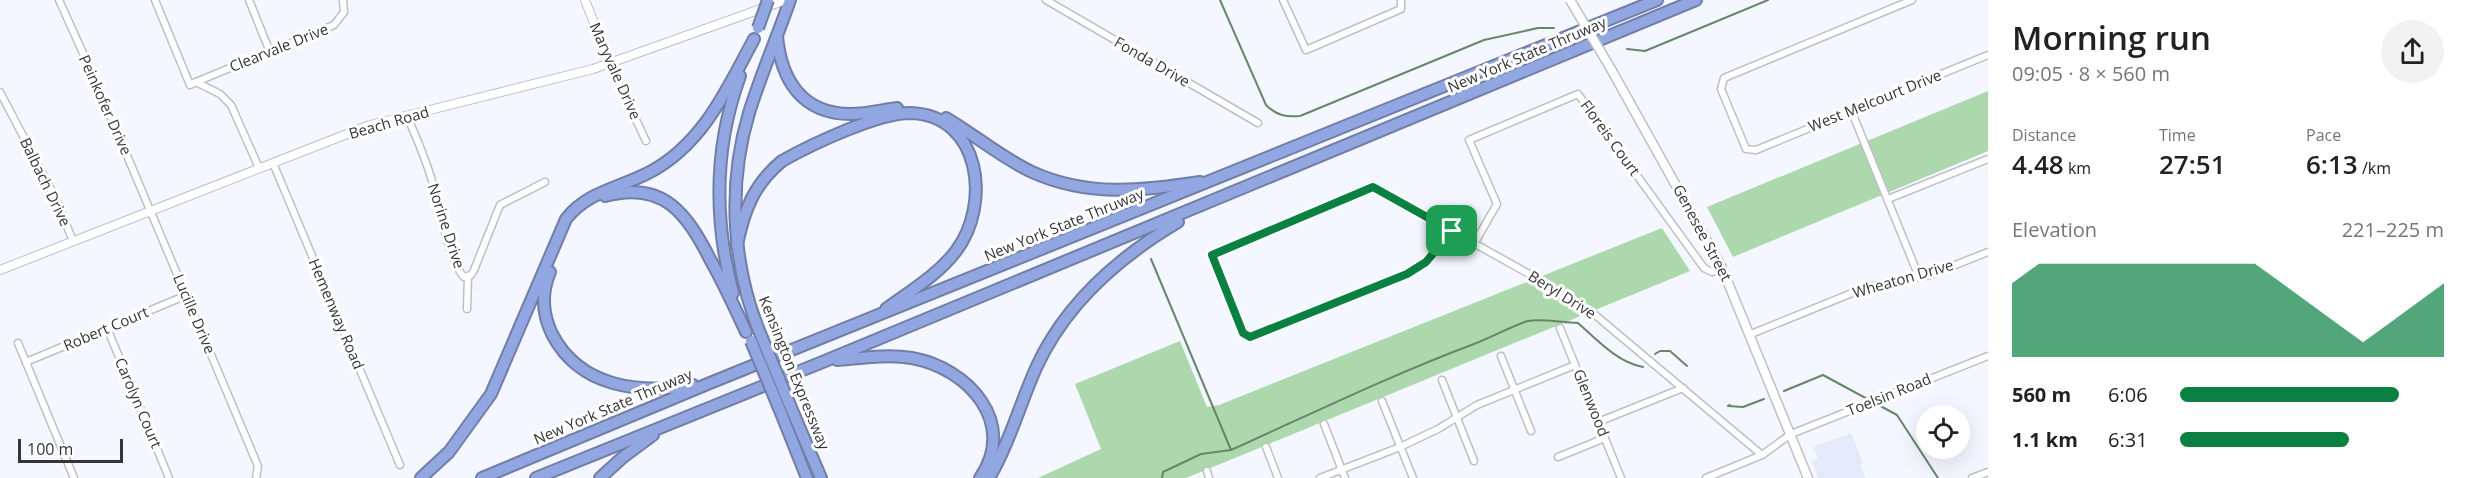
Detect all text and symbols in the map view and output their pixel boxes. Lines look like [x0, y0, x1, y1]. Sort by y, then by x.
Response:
street label: New York State Thruway [1444, 11, 1609, 97]
text: Morning run [2012, 15, 2211, 60]
street label: Clearvale Drive [226, 18, 331, 76]
street label: Maryvale Drive [586, 19, 646, 122]
button: share [2381, 20, 2444, 83]
street label: Fonda Drive [1111, 31, 1194, 91]
street label: Peinkofer Drive [75, 51, 137, 158]
text: 09:05 · 8 × 560 m [2012, 60, 2170, 87]
street label: West Melcourt Drive [1805, 64, 1944, 136]
street label: Floreis Court [1577, 95, 1645, 179]
street label: Beach Road [346, 101, 431, 143]
text: Distance [2012, 124, 2076, 146]
text: Time [2159, 124, 2196, 146]
text: Pace [2306, 124, 2341, 146]
street label: Balbach Drive [16, 134, 76, 229]
text: 4.48 [2012, 146, 2064, 182]
text: 27:51 [2159, 146, 2226, 182]
text: 6:13 [2306, 146, 2358, 182]
text: km [2064, 157, 2091, 179]
text: /km [2358, 157, 2391, 179]
street label: Norine Drive [424, 181, 470, 271]
street label: Genesee Street [1669, 181, 1737, 284]
street label: New York State Thruway [981, 183, 1147, 265]
pin [1426, 205, 1477, 256]
icon: arrive [1435, 214, 1468, 247]
text: Elevation [2012, 216, 2097, 243]
text: 221–225 m [2342, 216, 2444, 243]
street label: Wheaton Drive [1850, 254, 1955, 302]
street label: Hemenway Road [305, 255, 369, 372]
street label: Beryl Drive [1525, 265, 1600, 323]
street label: Lucille Drive [169, 271, 221, 356]
street label: Kensington Expressway [755, 293, 835, 453]
street label: Robert Court [60, 301, 151, 355]
street label: Carolyn Court [111, 354, 167, 451]
street label: New York State Thruway [530, 363, 695, 449]
street label: Glenwood [1569, 366, 1615, 439]
street label: Toelsin Road [1843, 368, 1934, 420]
text: 560 m [2012, 381, 2071, 408]
text: 6:06 [2108, 381, 2148, 408]
map controls [1916, 405, 1970, 459]
button: locate [1916, 405, 1970, 459]
text: 1.1 km [2012, 426, 2078, 453]
text: 6:31 [2108, 426, 2148, 453]
scale bar [18, 436, 123, 464]
text: 100 m [27, 438, 73, 460]

